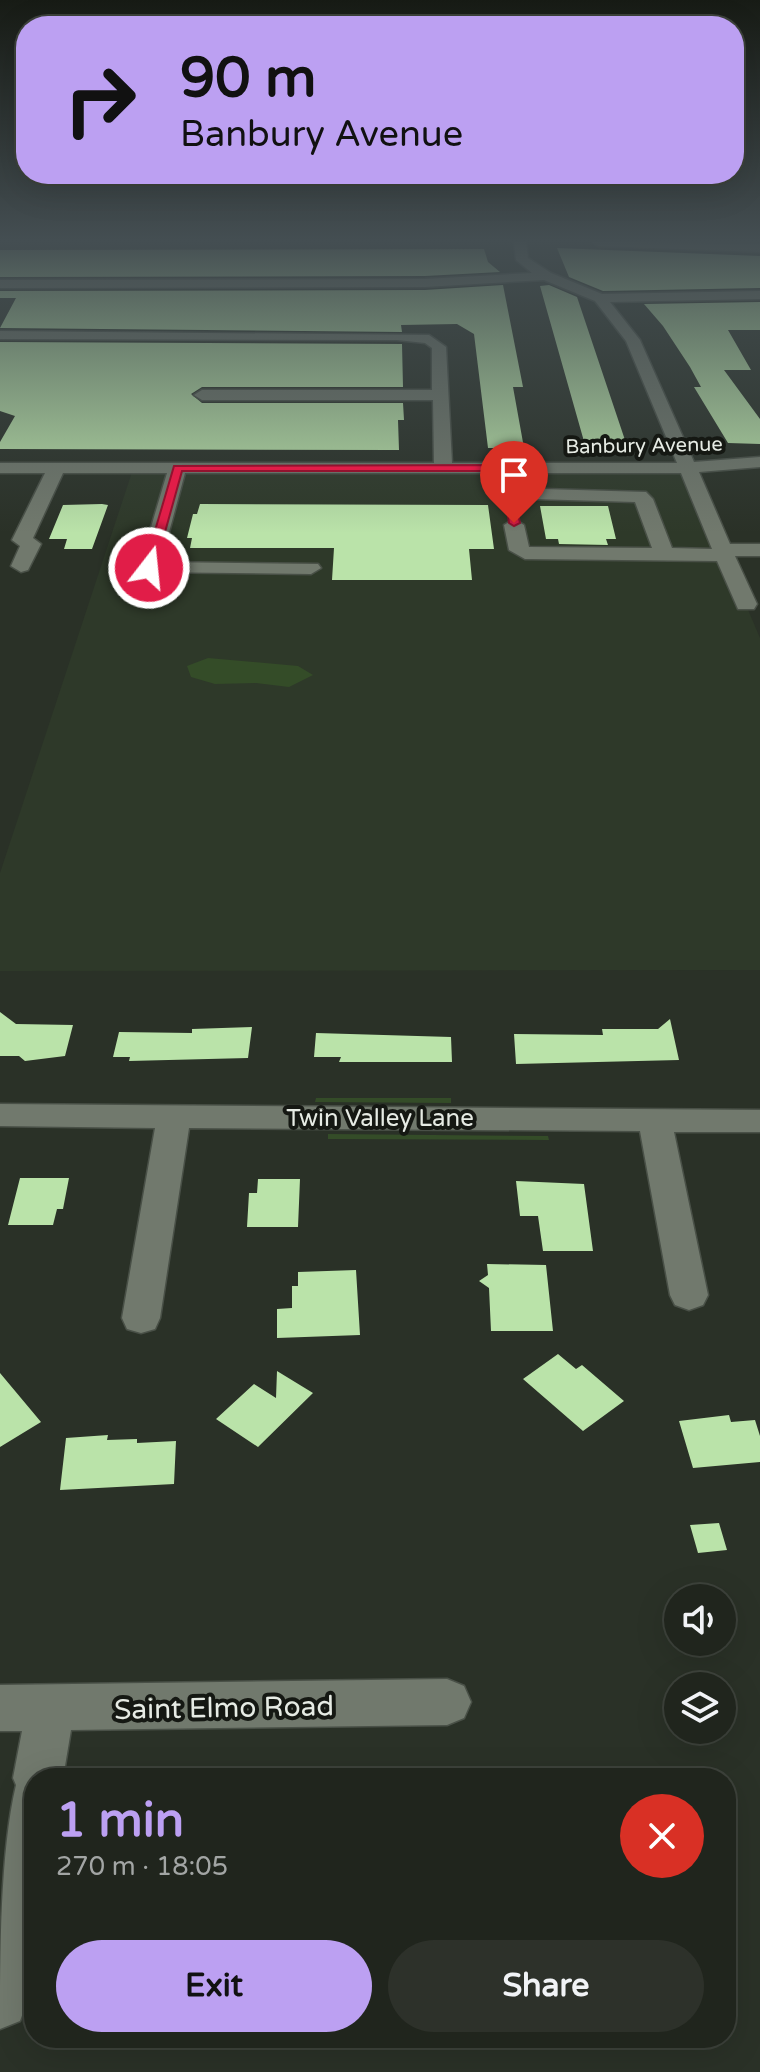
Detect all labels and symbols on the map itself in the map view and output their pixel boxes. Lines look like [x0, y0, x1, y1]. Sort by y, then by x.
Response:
street label: Banbury Avenue [565, 433, 723, 459]
pin [480, 441, 548, 523]
position arrow [107, 526, 191, 610]
street label: Twin Valley Lane [286, 1104, 474, 1133]
street label: Saint Elmo Road [114, 1689, 334, 1727]

